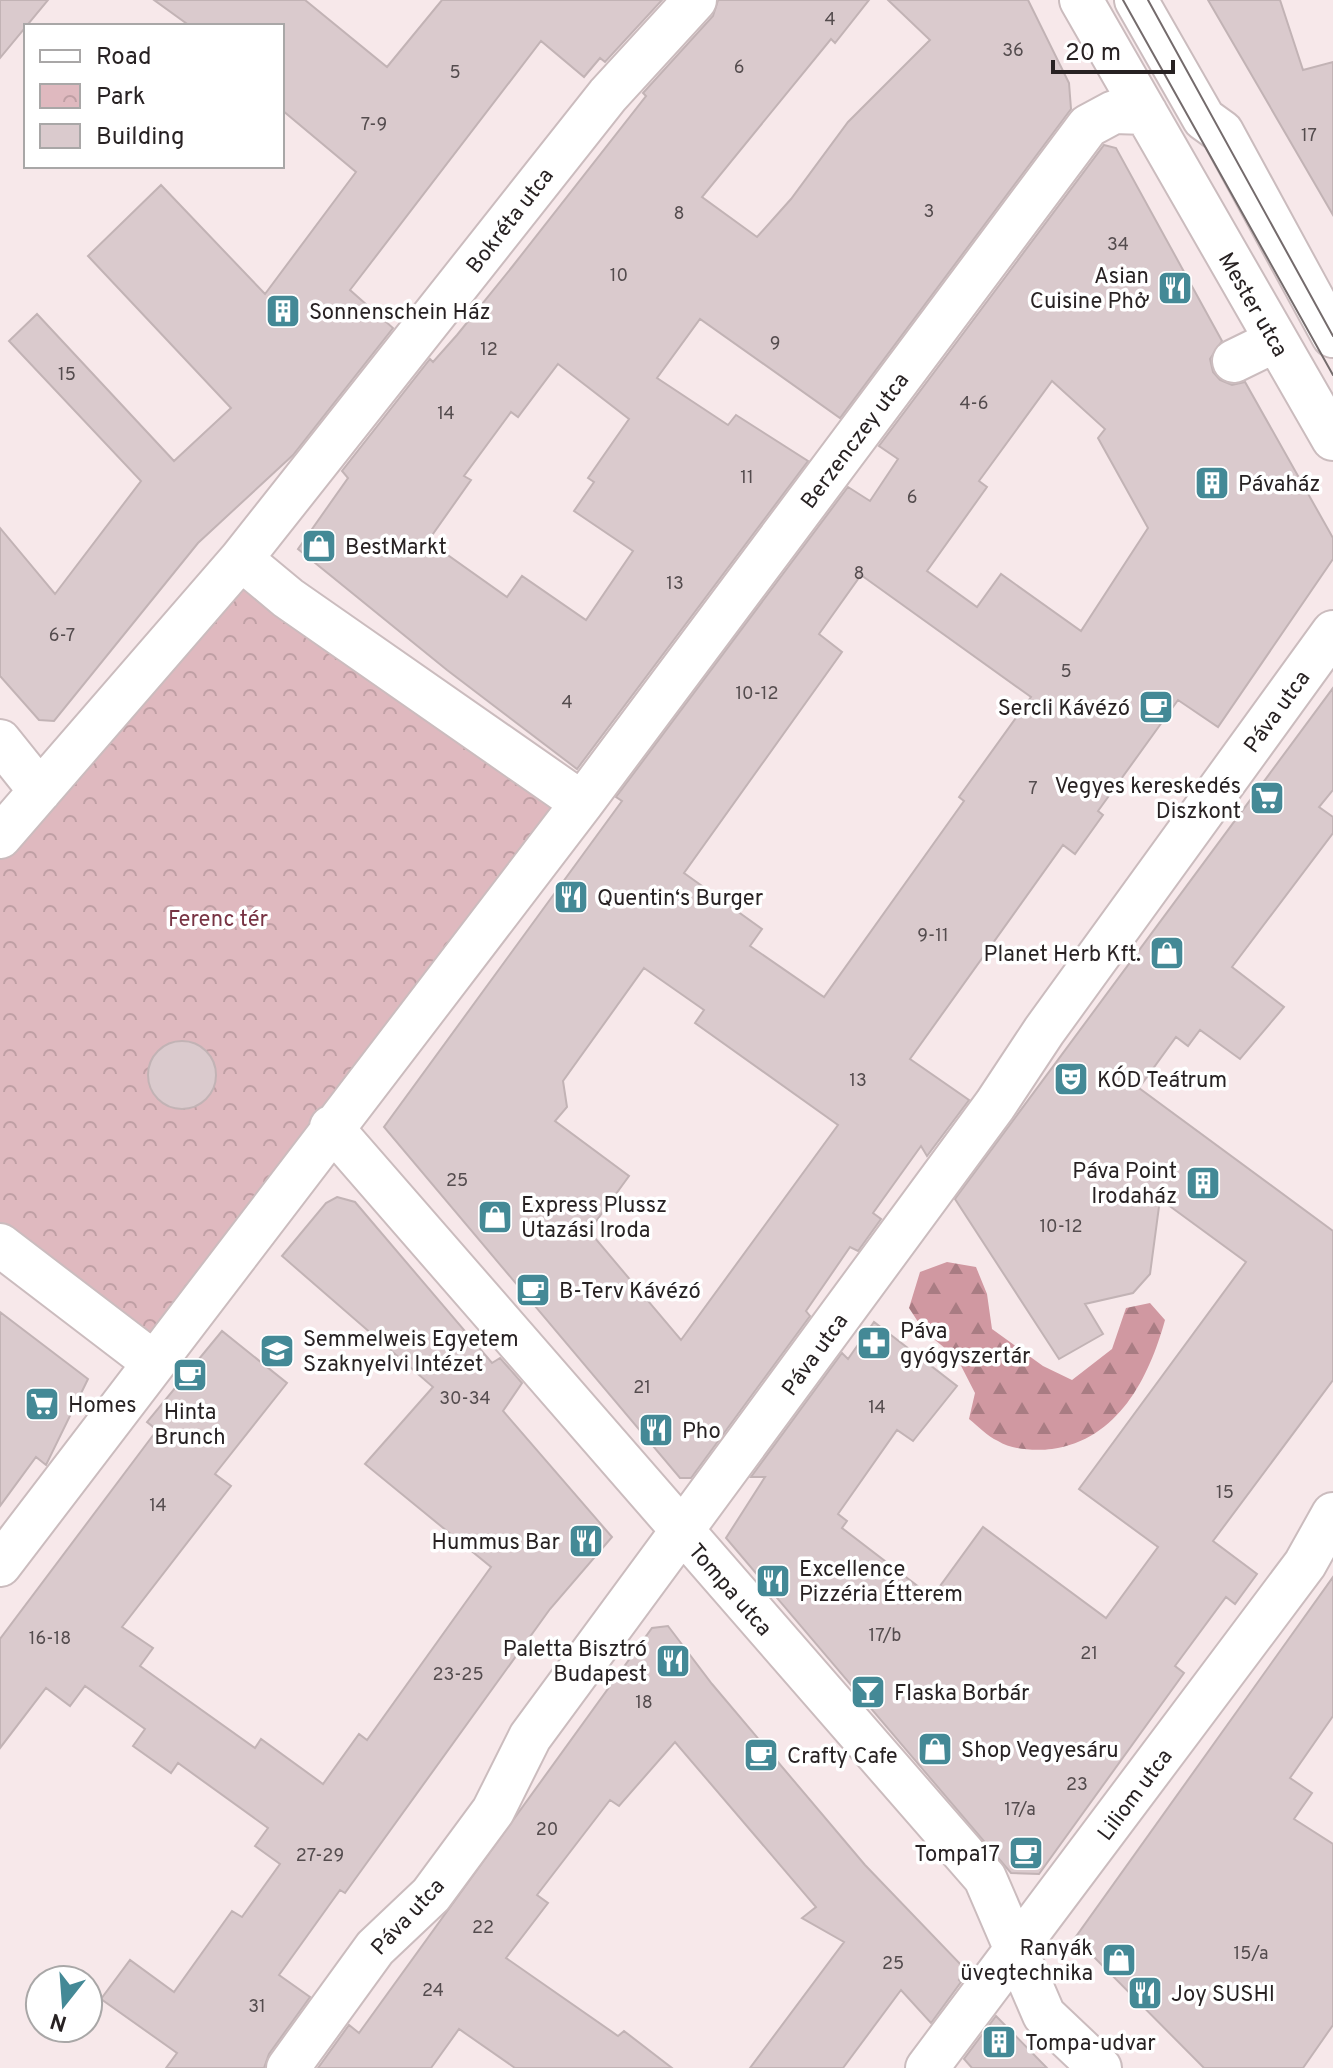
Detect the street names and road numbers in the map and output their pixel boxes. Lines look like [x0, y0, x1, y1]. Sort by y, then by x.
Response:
street label: Bokréta utca [461, 163, 560, 280]
street label: Mester utca [1211, 248, 1293, 362]
street label: Berzenczey utca [796, 368, 916, 515]
street label: Páva utca [1239, 666, 1317, 759]
street label: Páva utca [777, 1309, 855, 1402]
street label: Tompa utca [681, 1539, 777, 1643]
street label: Liliom utca [1093, 1744, 1179, 1847]
street label: Páva utca [366, 1874, 451, 1962]

